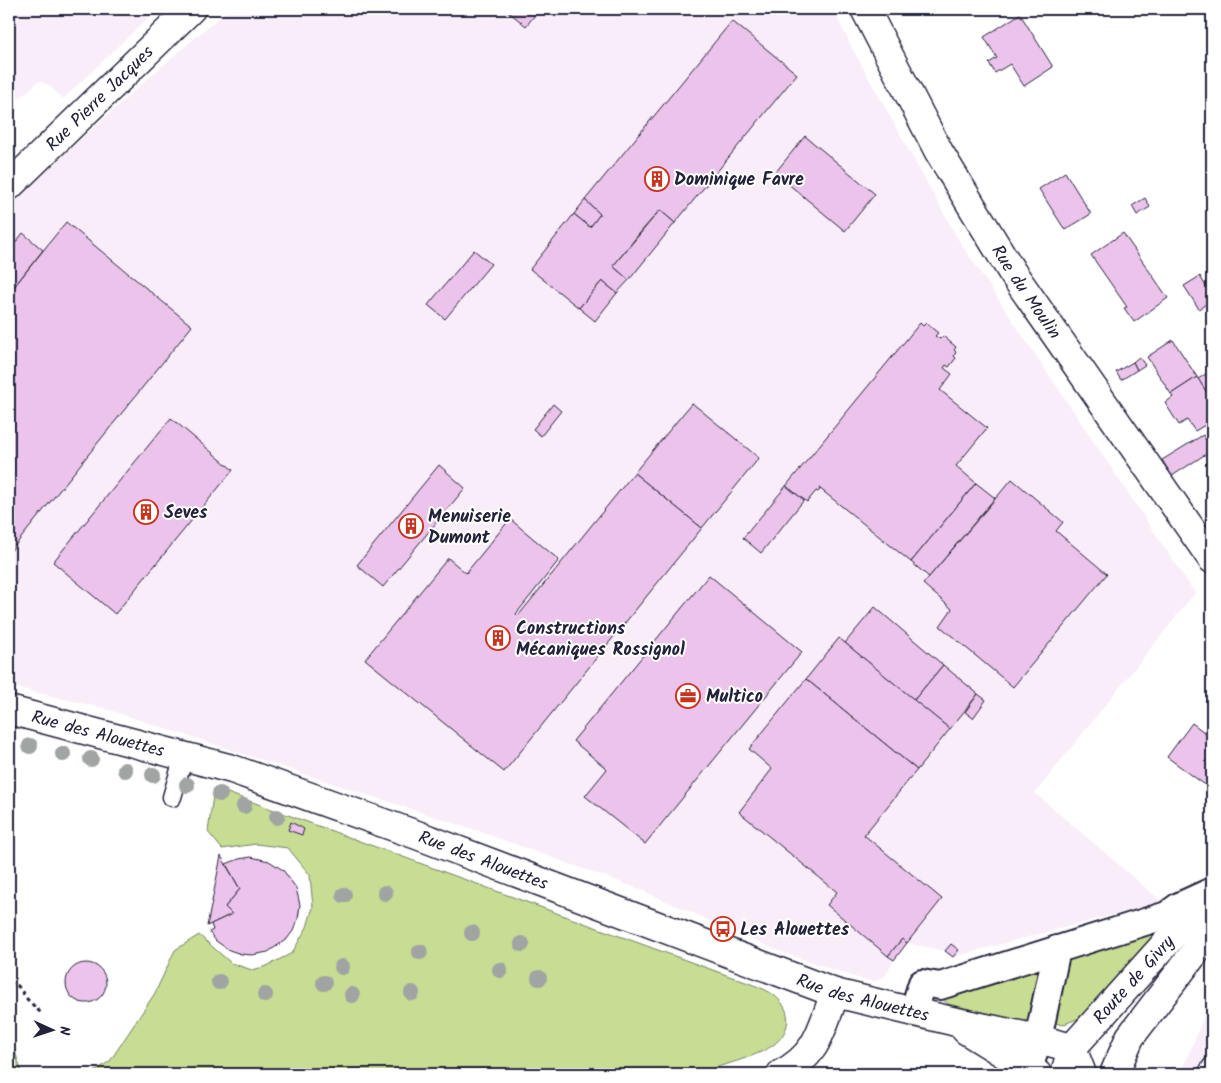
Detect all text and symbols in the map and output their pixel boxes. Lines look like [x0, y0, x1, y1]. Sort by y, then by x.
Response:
street label: Rue Pierre Jacques [39, 39, 162, 159]
building icon: Dominique Favre [644, 166, 670, 192]
place label: Dominique Favre [674, 166, 804, 195]
street label: Rue du Moulin [983, 240, 1068, 346]
building icon: Seves [133, 499, 159, 525]
place label: Seves [164, 499, 208, 528]
place label: Menuiserie Dumont [428, 503, 511, 553]
building icon: Menuiserie Dumont [398, 513, 424, 539]
place label: Constructions Mécaniques Rossignol [516, 615, 685, 665]
building icon: Constructions Mécaniques Rossignol [485, 625, 511, 651]
office icon: Multico [675, 683, 701, 709]
place label: Multico [706, 683, 763, 712]
street label: Rue des Alouettes [28, 704, 168, 767]
street label: Rue des Alouettes [414, 824, 552, 899]
bus stop icon: Les Alouettes [710, 916, 736, 942]
place label: Les Alouettes [740, 916, 850, 945]
street label: Route de Givry [1087, 929, 1183, 1032]
street label: Rue des Alouettes [792, 967, 932, 1031]
north arrow [28, 1006, 78, 1056]
text: N [53, 1026, 75, 1036]

